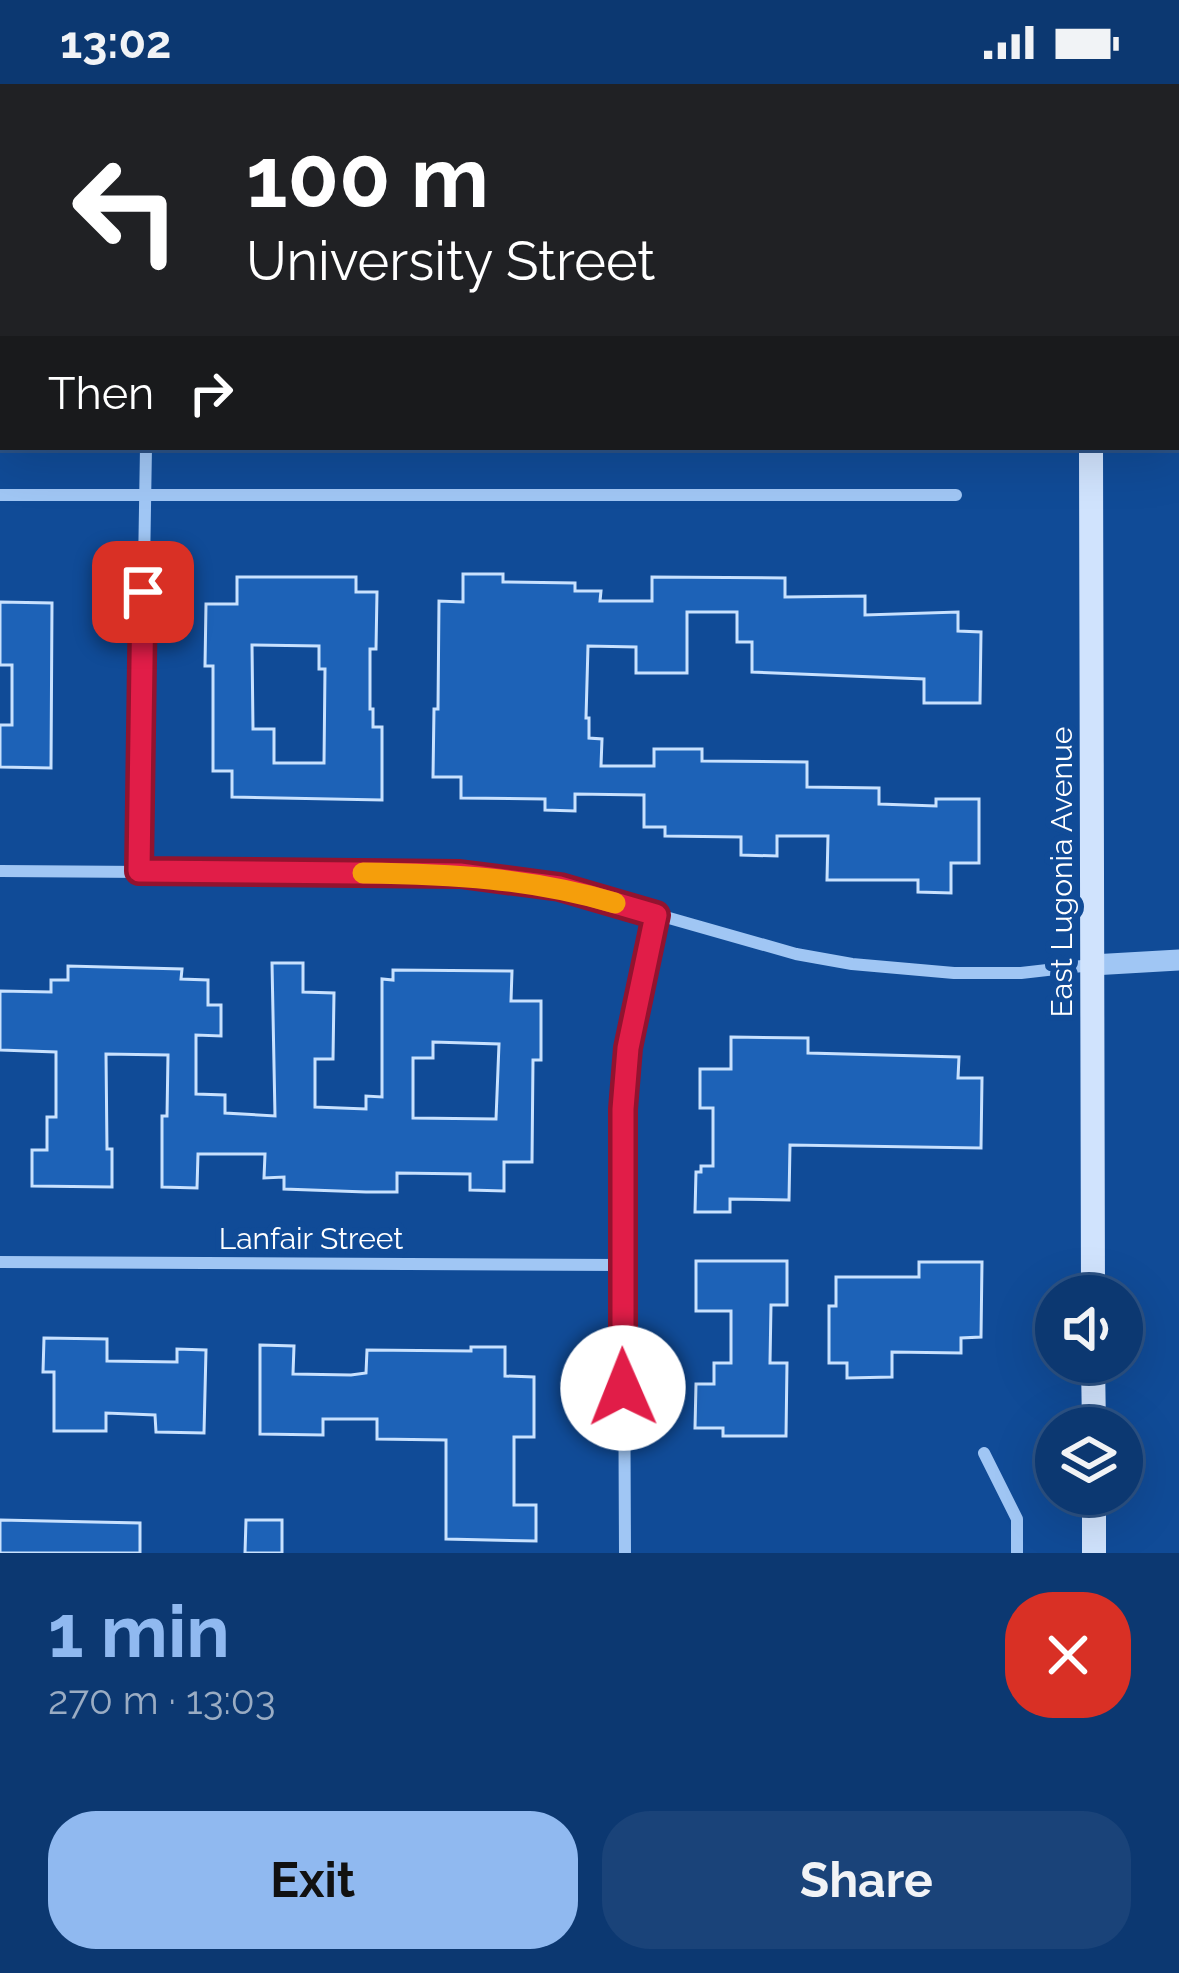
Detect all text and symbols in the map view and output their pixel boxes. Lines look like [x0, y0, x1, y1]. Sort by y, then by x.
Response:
text: 13:02 [60, 16, 171, 69]
text: 100 m [246, 128, 489, 227]
icon: left [48, 132, 204, 288]
text: University Street [246, 229, 655, 293]
icon: right [178, 360, 244, 426]
text: Then [48, 367, 154, 420]
pin [92, 541, 194, 643]
icon: arrive [110, 559, 176, 625]
street label: East Lugonia Avenue [1044, 727, 1079, 1017]
street label: Lanfair Street [219, 1221, 403, 1256]
map controls [1035, 1275, 1143, 1515]
button: sound [1035, 1275, 1143, 1383]
position arrow [560, 1325, 686, 1451]
button: layers [1035, 1407, 1143, 1515]
text: 1 min [48, 1589, 230, 1674]
button: close [1005, 1592, 1131, 1718]
text: 270 m · 13:03 [48, 1677, 275, 1723]
button: Exit [48, 1811, 578, 1949]
button: Share [602, 1811, 1131, 1949]

